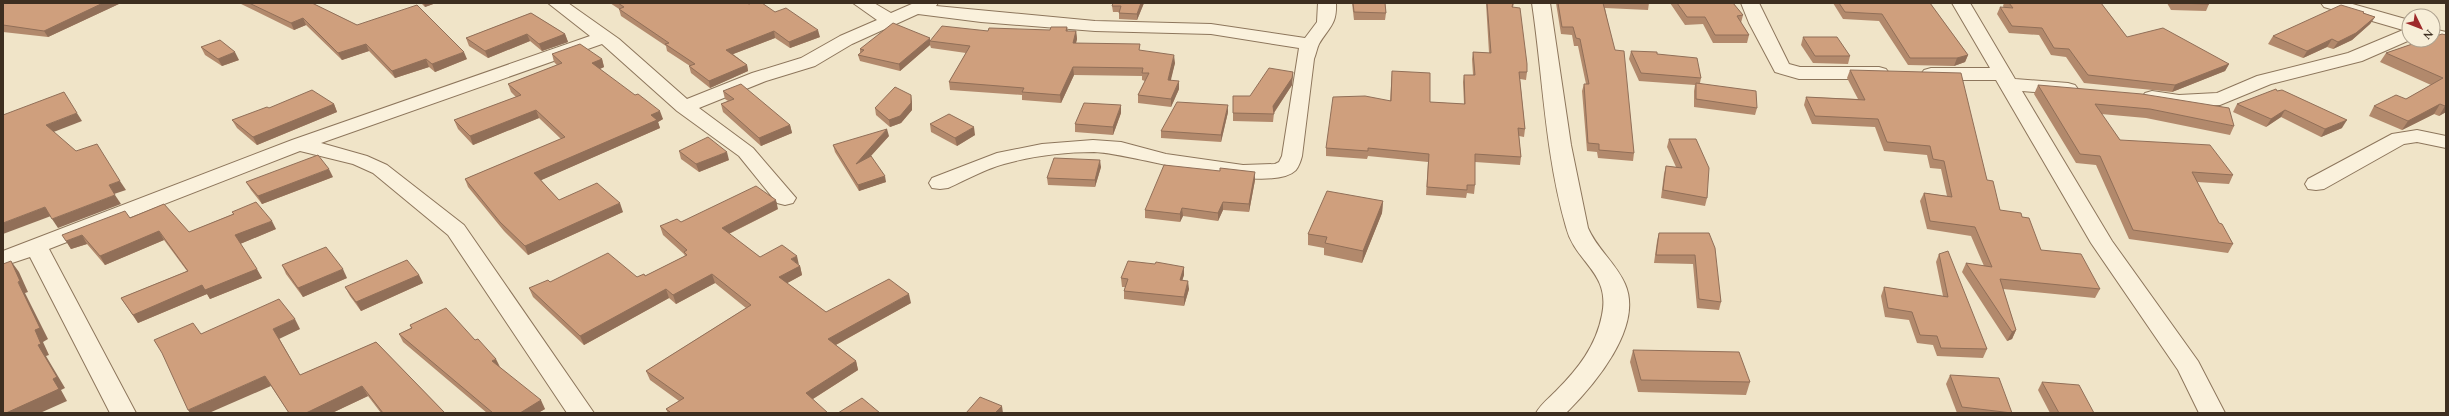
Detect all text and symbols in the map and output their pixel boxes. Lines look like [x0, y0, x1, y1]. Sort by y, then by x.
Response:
north arrow [2401, 8, 2441, 48]
text: N [2419, 25, 2437, 44]

